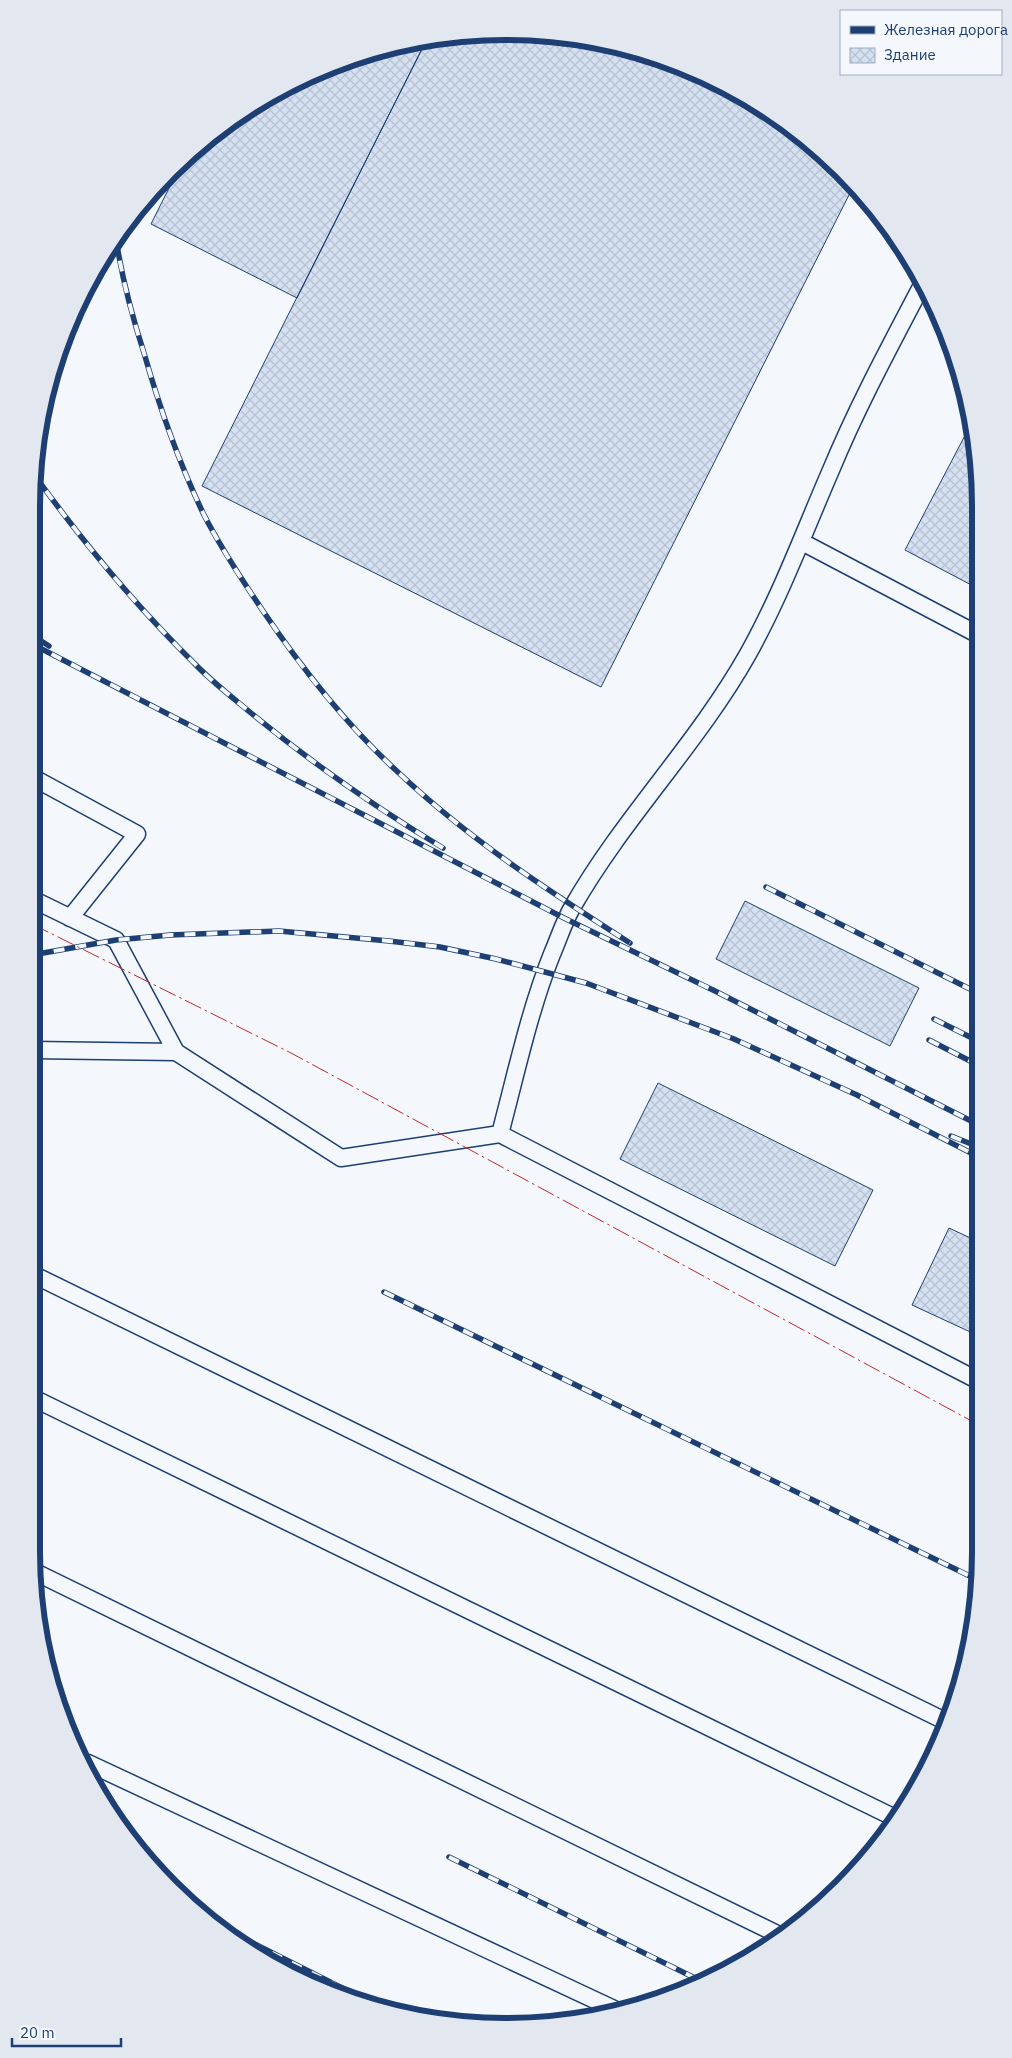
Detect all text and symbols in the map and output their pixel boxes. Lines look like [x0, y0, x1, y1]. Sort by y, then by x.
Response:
legend [840, 10, 1002, 75]
text: Железная дорога [884, 20, 1008, 39]
text: Здание [884, 45, 936, 64]
scale bar [12, 2016, 121, 2048]
text: 20 m [20, 2023, 55, 2042]

